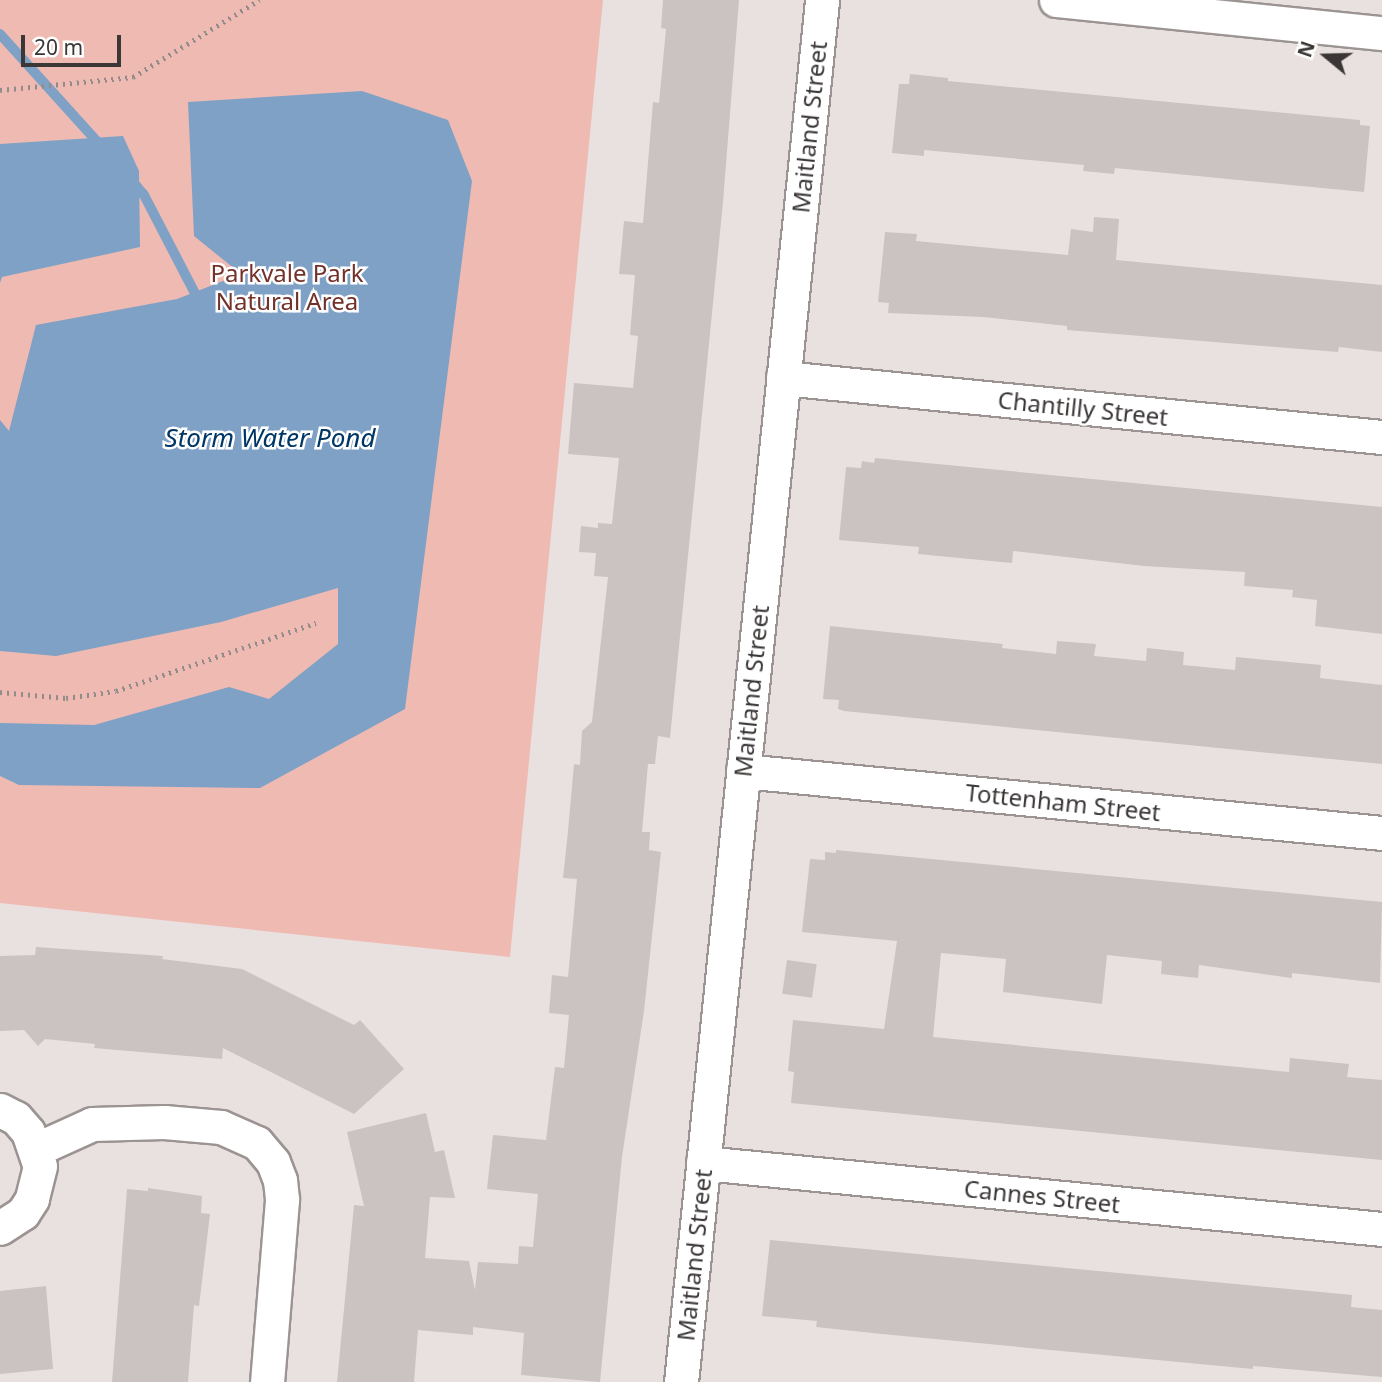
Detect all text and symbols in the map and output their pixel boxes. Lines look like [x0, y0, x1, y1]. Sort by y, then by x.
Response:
scale bar [24, 21, 124, 65]
north arrow [1291, 21, 1361, 91]
text: 20 m [34, 33, 83, 61]
text: N [1291, 38, 1321, 61]
street label: Maitland Street [786, 40, 832, 214]
park label: Parkvale Park Natural Area [210, 259, 364, 315]
street label: Chantilly Street [996, 385, 1170, 431]
water label: Storm Water Pond [165, 422, 375, 454]
street label: Maitland Street [728, 604, 774, 778]
street label: Tottenham Street [964, 777, 1162, 827]
street label: Maitland Street [671, 1168, 717, 1342]
street label: Cannes Street [963, 1173, 1121, 1219]

